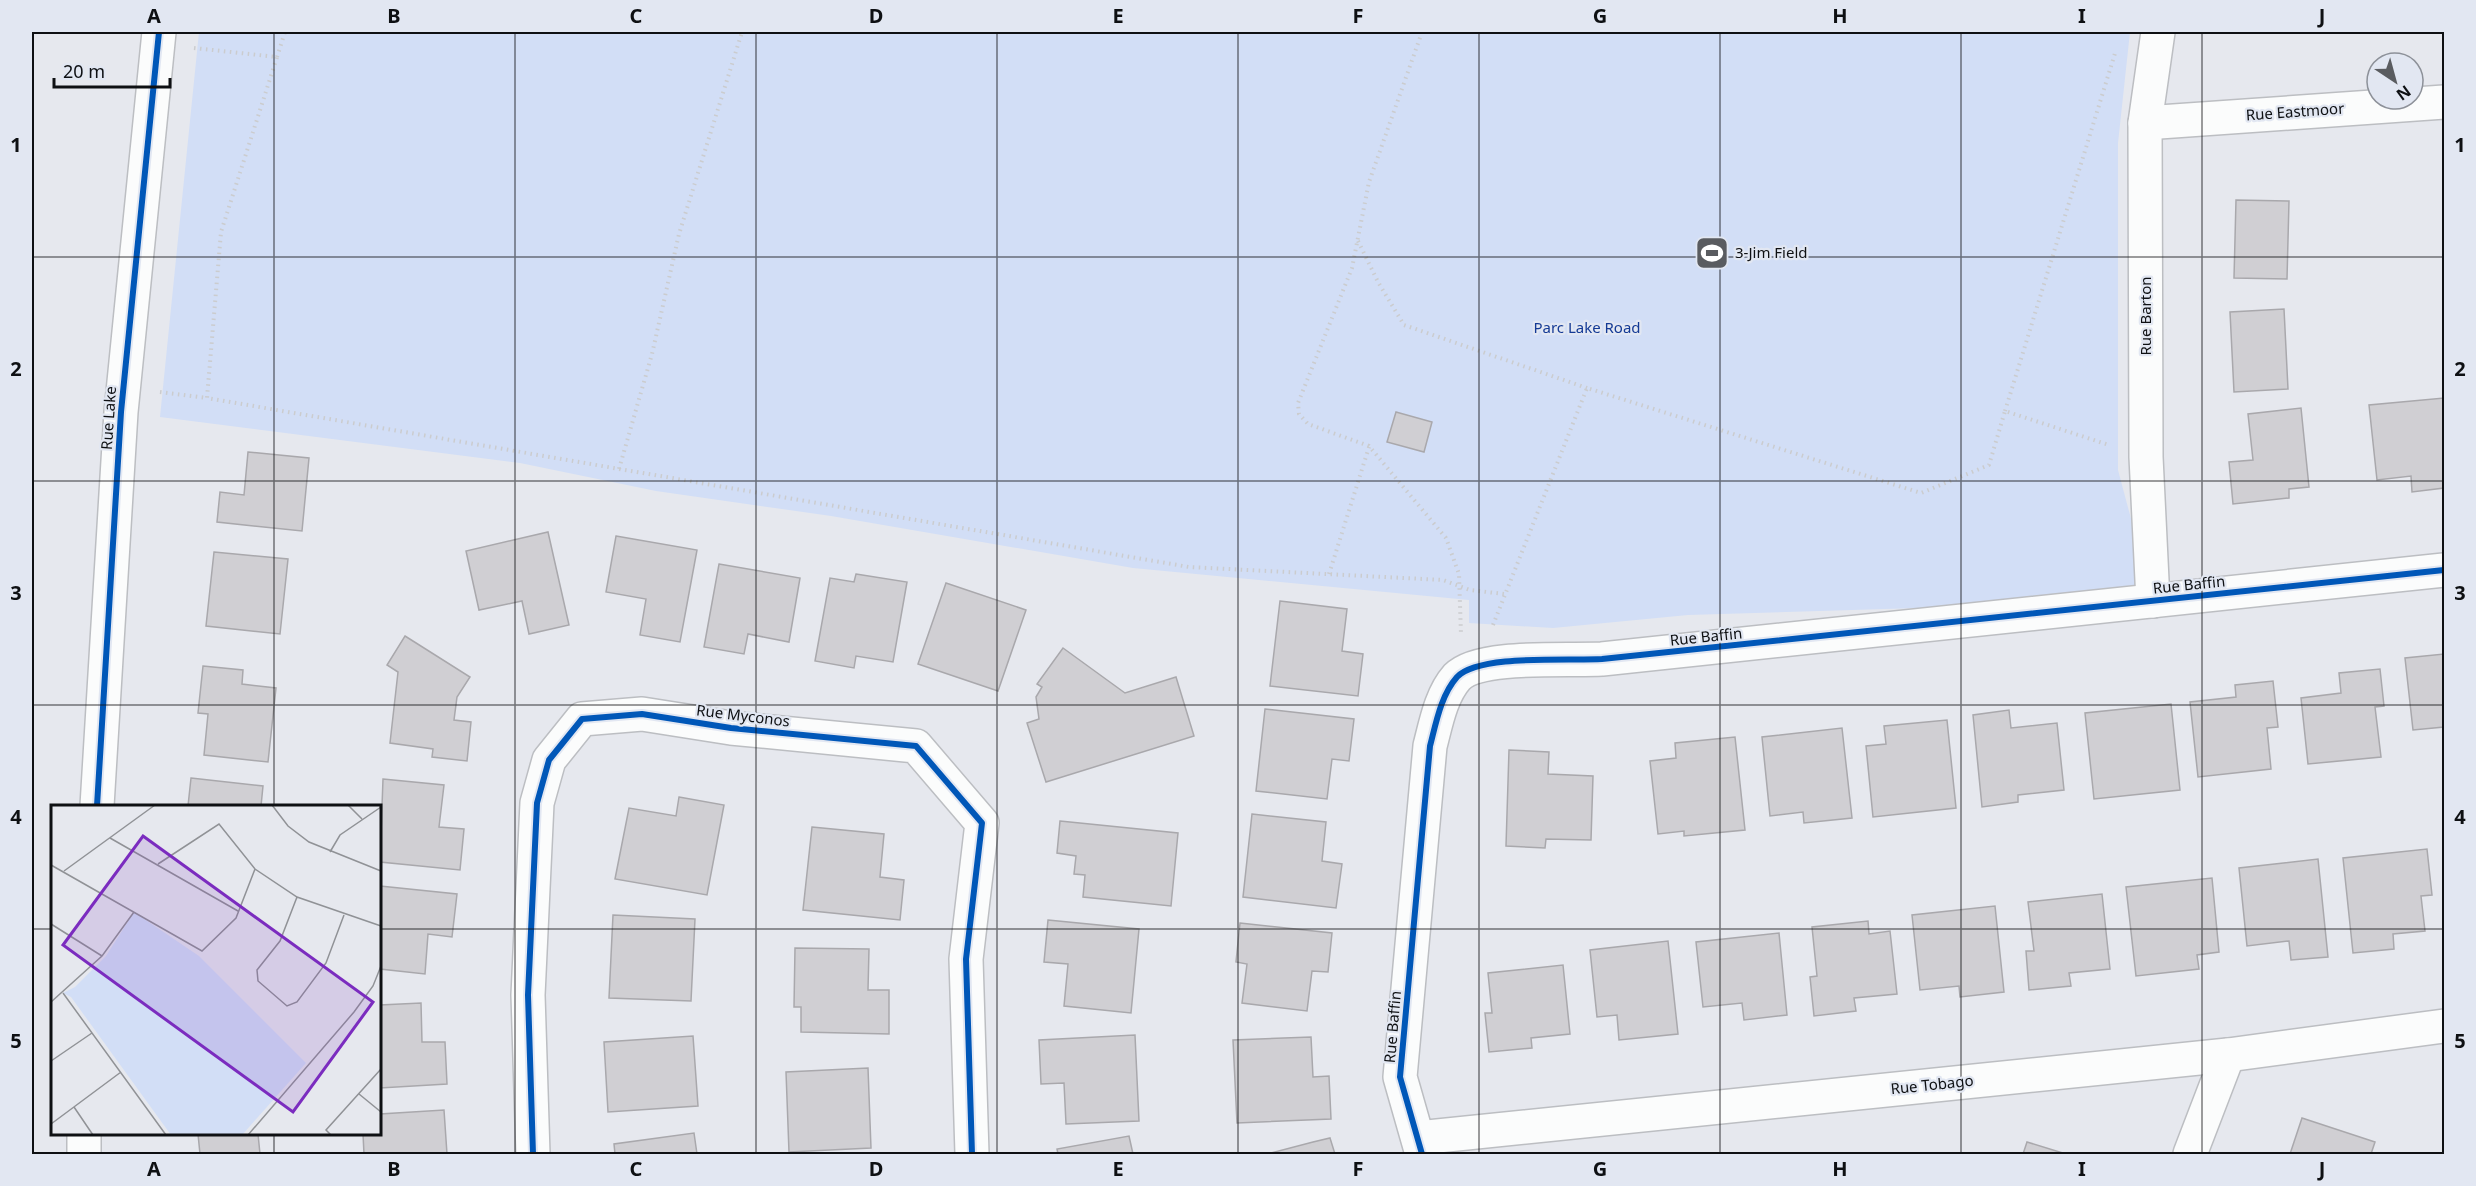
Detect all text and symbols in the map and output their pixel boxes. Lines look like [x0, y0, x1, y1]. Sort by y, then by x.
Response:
text: A [147, 2, 161, 29]
text: B [387, 2, 401, 29]
text: C [630, 2, 643, 29]
text: D [869, 2, 883, 29]
text: E [1112, 2, 1124, 29]
text: F [1353, 2, 1363, 29]
text: G [1593, 2, 1607, 29]
text: H [1832, 2, 1848, 29]
text: I [2078, 2, 2086, 29]
text: J [2317, 2, 2325, 29]
scale bar [54, 51, 170, 89]
north arrow [2365, 51, 2425, 111]
text: 20 m [63, 59, 105, 83]
text: N [2392, 80, 2416, 106]
street label: Rue Eastmoor [2245, 98, 2345, 124]
text: 1 [10, 131, 22, 158]
text: 1 [2454, 131, 2466, 158]
sports icon: 3-Jim Field [1694, 235, 1730, 271]
place label: 3-Jim Field [1735, 242, 1808, 262]
street label: Rue Barton [2135, 276, 2155, 356]
park label: Parc Lake Road [1533, 317, 1641, 337]
text: 2 [10, 355, 22, 382]
text: 2 [2454, 355, 2466, 382]
street label: Rue Lake [96, 385, 120, 450]
street label: Rue Baffin [2152, 570, 2226, 598]
text: 3 [10, 579, 22, 606]
text: 3 [2454, 579, 2466, 606]
street label: Rue Baffin [1669, 622, 1743, 650]
street label: Rue Myconos [695, 699, 791, 731]
text: 4 [10, 803, 22, 830]
text: 4 [2454, 803, 2466, 830]
inset map [51, 805, 381, 1135]
street label: Rue Baffin [1379, 990, 1405, 1064]
text: 5 [10, 1027, 22, 1054]
text: 5 [2454, 1027, 2466, 1054]
street label: Rue Tobago [1889, 1070, 1974, 1098]
text: A [147, 1155, 161, 1182]
text: B [387, 1155, 401, 1182]
text: C [630, 1155, 643, 1182]
text: D [869, 1155, 883, 1182]
text: E [1112, 1155, 1124, 1182]
text: F [1353, 1155, 1363, 1182]
text: G [1593, 1155, 1607, 1182]
text: H [1832, 1155, 1848, 1182]
text: I [2078, 1155, 2086, 1182]
text: J [2317, 1155, 2325, 1182]

